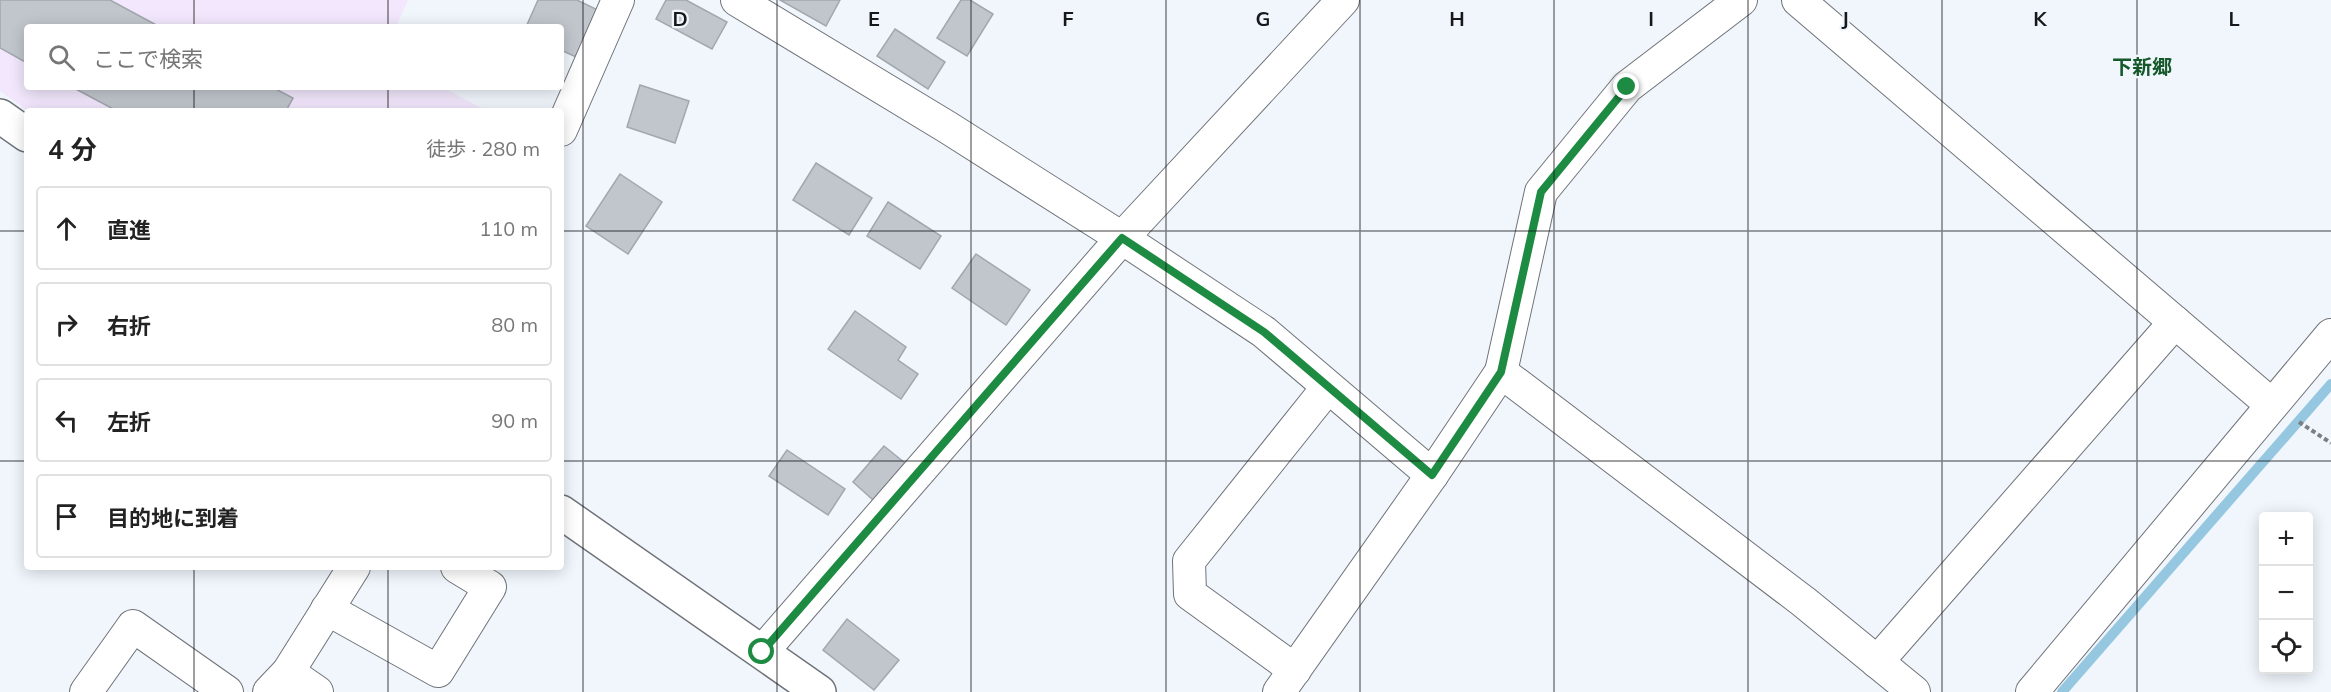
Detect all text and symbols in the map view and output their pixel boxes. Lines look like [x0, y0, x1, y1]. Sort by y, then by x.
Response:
text: D [672, 6, 688, 31]
text: E [868, 6, 880, 31]
text: F [1062, 6, 1074, 31]
text: G [1256, 6, 1270, 31]
text: H [1449, 6, 1465, 31]
text: I [1648, 6, 1654, 31]
text: J [1841, 6, 1849, 31]
text: K [2033, 6, 2047, 31]
text: L [2228, 6, 2240, 31]
search box [24, 24, 564, 90]
icon: search [45, 41, 78, 74]
text: ここで検索 [93, 45, 203, 73]
district label: 下新郷 [2112, 54, 2172, 79]
route end [1613, 73, 1639, 99]
text: 4 分 [48, 133, 97, 166]
text: 徒歩 · 280 m [426, 136, 540, 161]
icon: ahead [50, 212, 83, 245]
text: 直進 [107, 216, 151, 244]
text: 110 m [479, 216, 538, 241]
icon: right [50, 308, 83, 341]
text: 右折 [107, 312, 151, 340]
text: 80 m [491, 312, 538, 337]
icon: left [50, 404, 83, 437]
text: 左折 [107, 408, 151, 436]
text: 90 m [491, 408, 538, 433]
icon: arrive [50, 500, 83, 533]
text: 目的地に到着 [107, 504, 239, 532]
map controls [2259, 512, 2313, 674]
button: + [2259, 512, 2313, 566]
button: − [2259, 566, 2313, 620]
button: locate [2259, 620, 2313, 674]
route start [748, 638, 774, 664]

